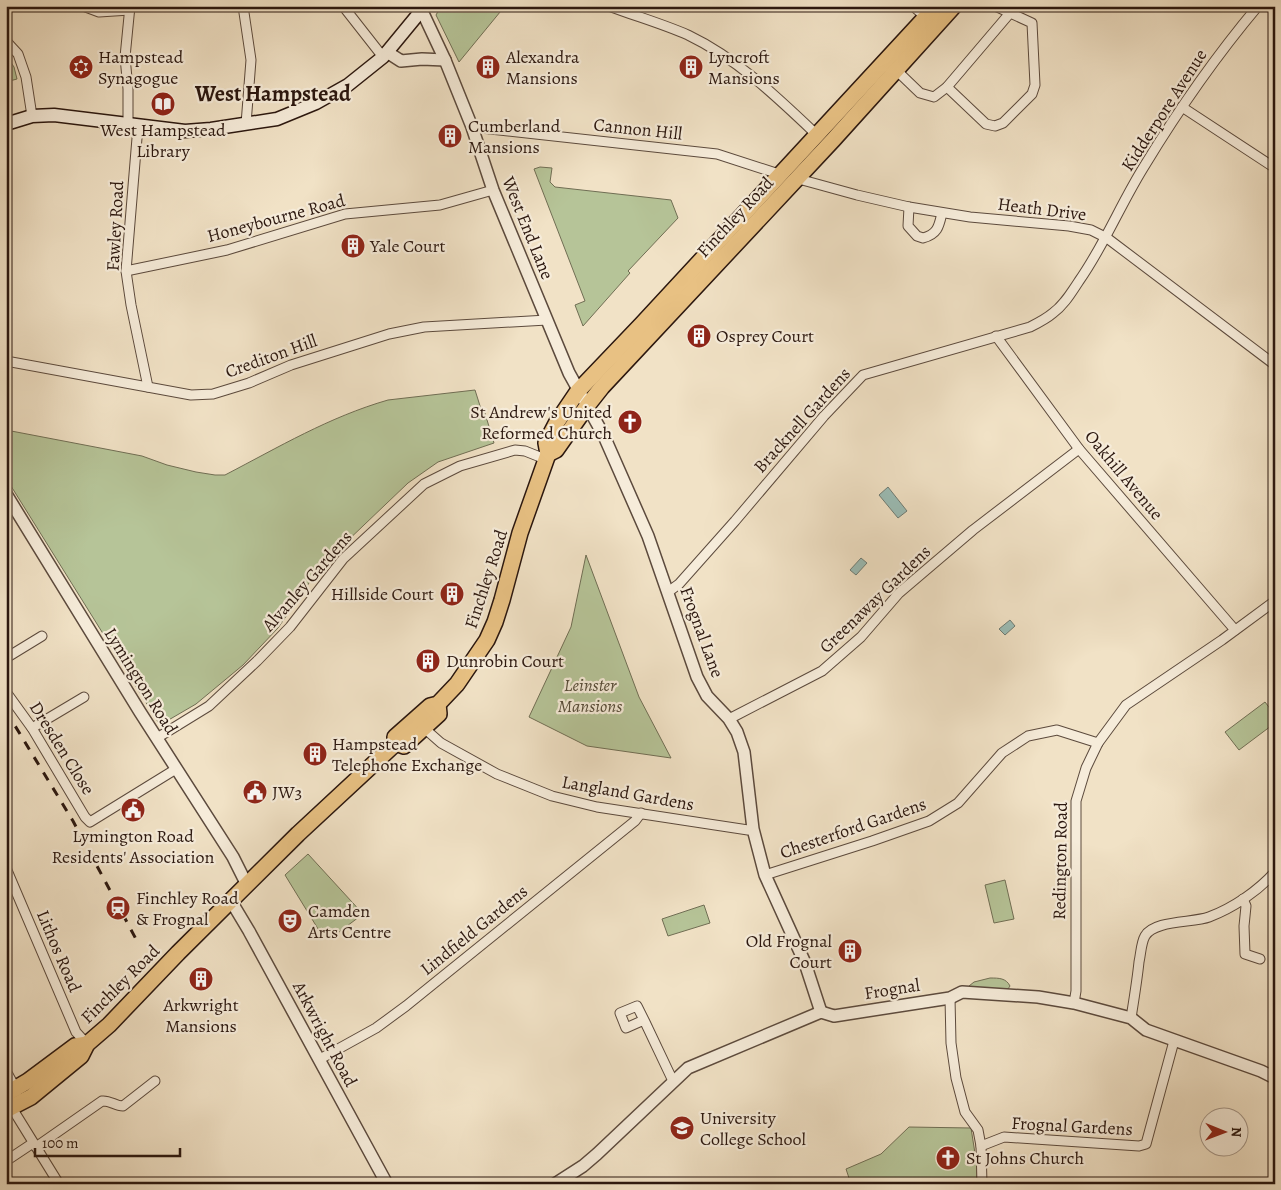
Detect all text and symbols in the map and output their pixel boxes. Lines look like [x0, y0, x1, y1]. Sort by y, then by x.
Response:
street label: Kidderpore Avenue [1116, 44, 1212, 176]
place label: Hampstead Synagogue [98, 45, 184, 90]
place label: Alexandra Mansions [505, 45, 580, 90]
place label: Lyncroft Mansions [708, 45, 780, 90]
synagogue icon: Hampstead Synagogue [68, 54, 94, 80]
building icon: Alexandra Mansions [475, 54, 501, 80]
building icon: Lyncroft Mansions [678, 54, 704, 80]
district label: West Hampstead [194, 79, 351, 109]
library icon: West Hampstead Library [150, 91, 176, 117]
street label: Cannon Hill [592, 112, 684, 146]
place label: Cumberland Mansions [468, 114, 561, 159]
place label: West Hampstead Library [99, 118, 226, 163]
building icon: Cumberland Mansions [437, 123, 463, 149]
street label: Finchley Road [691, 171, 779, 263]
street label: West End Lane [496, 172, 560, 283]
street label: Fawley Road [101, 180, 129, 272]
street label: Honeybourne Road [204, 188, 348, 248]
street label: Heath Drive [996, 192, 1088, 226]
building icon: Yale Court [340, 233, 366, 259]
place label: Yale Court [369, 234, 446, 258]
building icon: Osprey Court [686, 323, 712, 349]
place label: Osprey Court [716, 324, 814, 348]
street label: Crediton Hill [222, 328, 321, 384]
street label: Bracknell Gardens [748, 362, 856, 478]
place label: St Andrew's United Reformed Church [470, 400, 612, 445]
church icon: St Andrew's United Reformed Church [617, 409, 643, 435]
street label: Oakhill Avenue [1079, 425, 1169, 525]
street label: Alvanley Gardens [256, 525, 357, 637]
street label: Finchley Road [459, 526, 513, 631]
street label: Greenaway Gardens [814, 540, 936, 658]
building icon: Hillside Court [439, 581, 465, 607]
place label: Hillside Court [331, 582, 434, 606]
street label: Frognal Lane [674, 583, 730, 681]
street label: Lymington Road [99, 623, 184, 739]
building icon: Dunrobin Court [415, 648, 441, 674]
place label: Dunrobin Court [446, 649, 564, 673]
park label: Leinster Mansions [558, 673, 622, 718]
street label: Dresden Close [24, 697, 100, 799]
place label: Hampstead Telephone Exchange [332, 732, 482, 777]
building icon: Hampstead Telephone Exchange [302, 741, 328, 767]
street label: Langland Gardens [560, 770, 696, 816]
public building icon: JW3 [242, 779, 268, 805]
place label: JW3 [272, 780, 302, 804]
street label: Chesterford Gardens [777, 792, 929, 864]
public building icon: Lymington Road Residents' Association [120, 797, 146, 823]
street label: Redington Road [1047, 801, 1073, 920]
place label: Lymington Road Residents' Association [52, 824, 215, 869]
street label: Lindfield Gardens [415, 879, 533, 981]
place label: Finchley Road & Frognal [136, 886, 239, 931]
station icon: Finchley Road & Frognal [105, 895, 131, 921]
place label: Camden Arts Centre [307, 899, 391, 944]
street label: Lithos Road [31, 906, 87, 996]
theatre icon: Camden Arts Centre [277, 908, 303, 934]
place label: Old Frognal Court [746, 929, 833, 974]
building icon: Old Frognal Court [837, 938, 863, 964]
street label: Finchley Road [75, 939, 165, 1029]
building icon: Arkwright Mansions [188, 966, 214, 992]
street label: Frognal [862, 973, 922, 1005]
street label: Arkwright Road [287, 976, 363, 1091]
place label: Arkwright Mansions [162, 993, 239, 1038]
place label: University College School [700, 1106, 807, 1151]
north arrow [1198, 1108, 1248, 1158]
street label: Frognal Gardens [1011, 1111, 1133, 1141]
school or university icon: University College School [669, 1115, 695, 1141]
scale bar [35, 1125, 180, 1157]
text: N [1227, 1127, 1246, 1137]
text: 100 m [42, 1133, 79, 1153]
church icon: St Johns Church [935, 1145, 961, 1171]
place label: St Johns Church [966, 1146, 1084, 1170]

